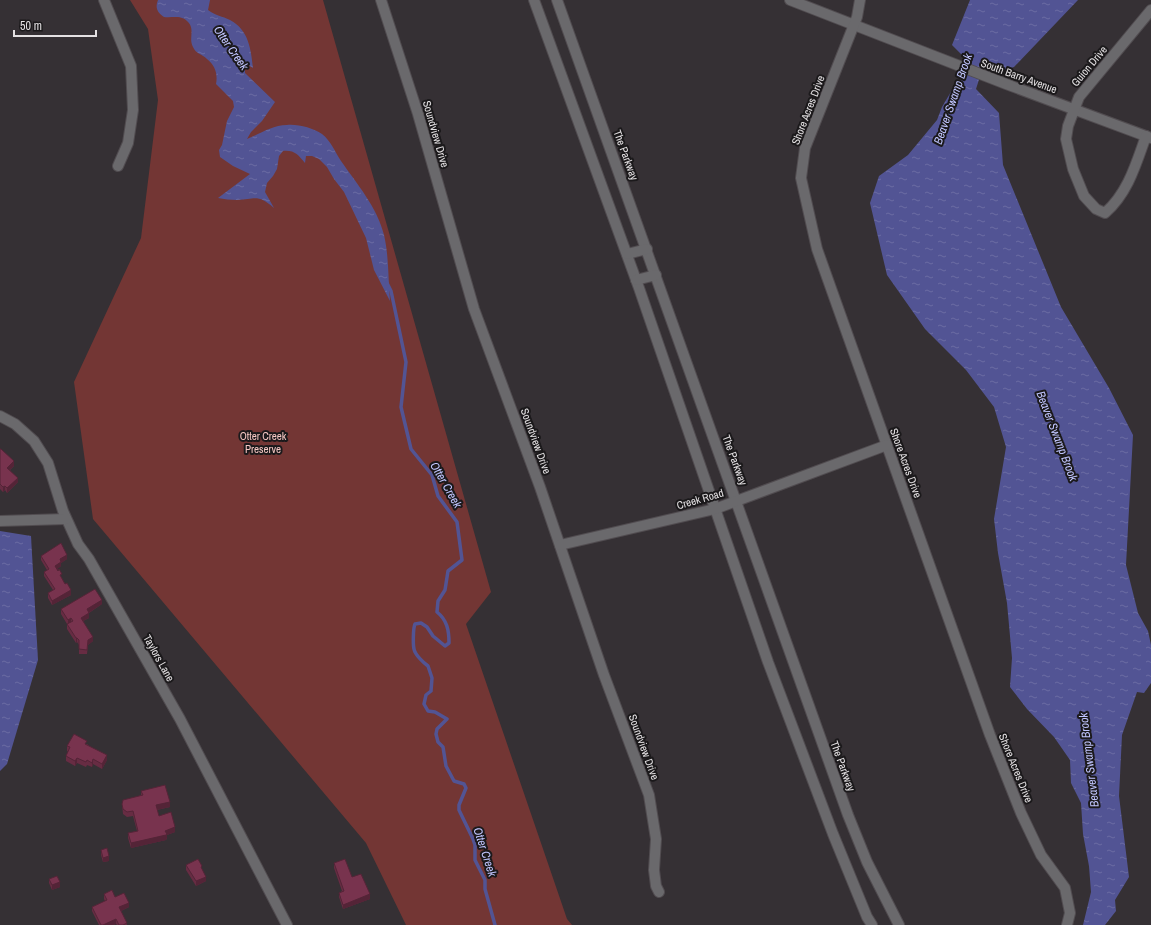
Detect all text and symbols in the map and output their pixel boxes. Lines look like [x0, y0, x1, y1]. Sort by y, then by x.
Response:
scale bar [14, 12, 96, 38]
text: 50 m [20, 18, 42, 34]
water label: Otter Creek [210, 23, 253, 74]
street label: Guion Drive [1068, 43, 1110, 89]
water label: Beaver Swamp Brook [930, 50, 976, 147]
street label: South Barry Avenue [979, 56, 1059, 96]
street label: Shore Acres Drive [788, 73, 828, 147]
street label: Soundview Drive [420, 99, 452, 169]
street label: The Parkway [610, 128, 642, 183]
water label: Beaver Swamp Brook [1032, 389, 1082, 484]
street label: Soundview Drive [518, 406, 554, 476]
street label: Shore Acres Drive [887, 426, 925, 500]
park label: Otter Creek Preserve [240, 429, 287, 456]
street label: The Parkway [719, 433, 751, 488]
water label: Otter Creek [426, 459, 466, 512]
street label: Creek Road [675, 486, 725, 512]
street label: Taylors Lane [140, 632, 178, 684]
water label: Beaver Swamp Brook [1075, 711, 1103, 808]
street label: Soundview Drive [626, 712, 662, 782]
street label: Shore Acres Drive [996, 731, 1036, 805]
street label: The Parkway [827, 739, 859, 794]
water label: Otter Creek [470, 825, 501, 880]

